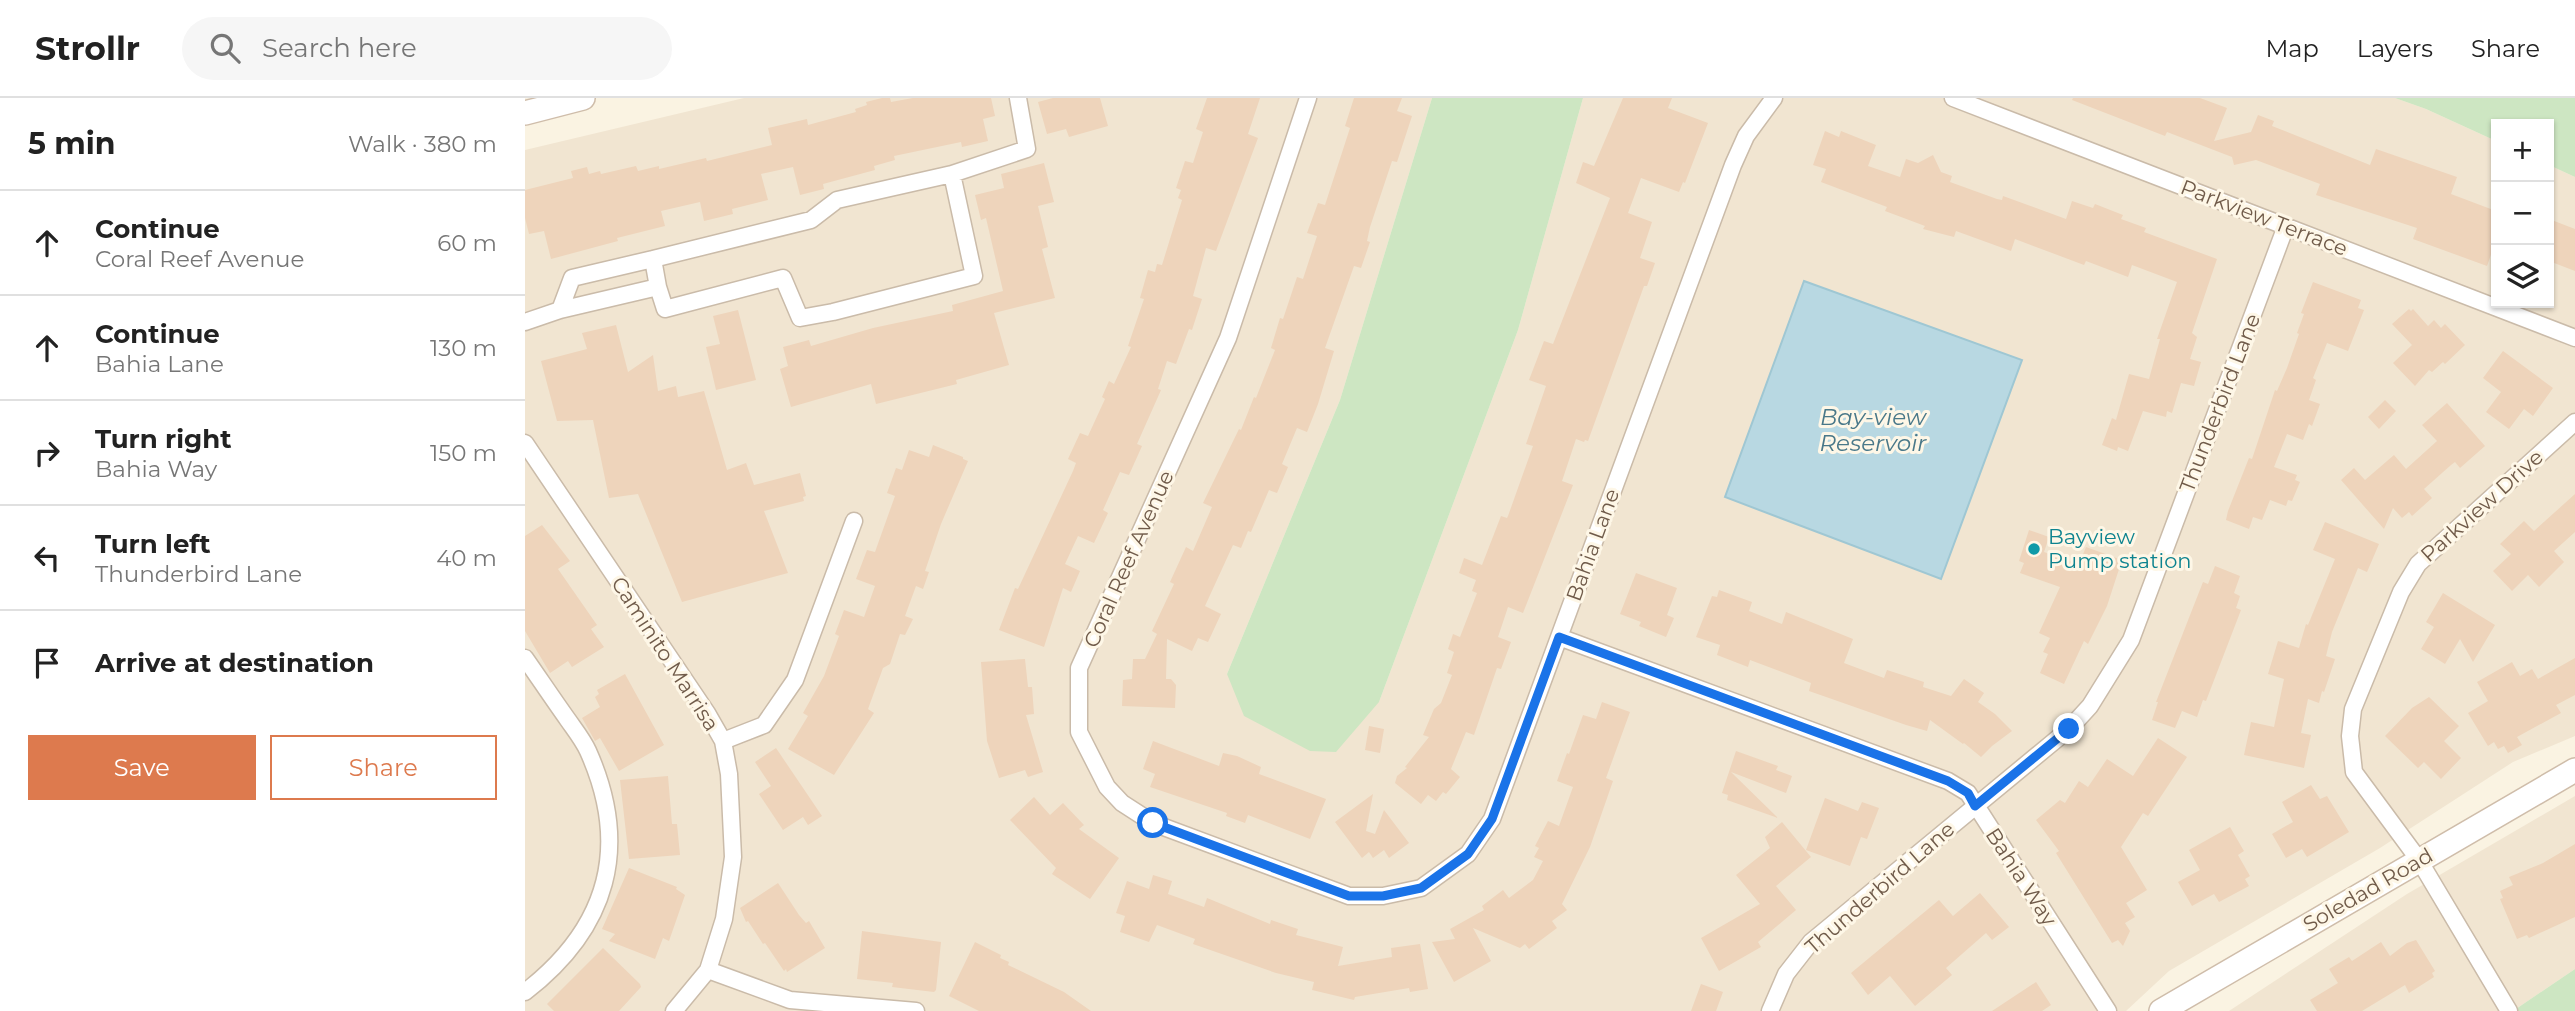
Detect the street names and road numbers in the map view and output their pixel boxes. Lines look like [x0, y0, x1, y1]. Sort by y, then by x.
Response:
street label: Parkview Terrace [2177, 174, 2351, 261]
street label: Thunderbird Lane [2174, 310, 2265, 496]
street label: Parkview Drive [2415, 444, 2548, 567]
street label: Coral Reef Avenue [1078, 466, 1179, 651]
street label: Bahia Lane [1561, 485, 1624, 604]
street label: Caminito Marrisa [606, 572, 725, 735]
street label: Thunderbird Lane [1800, 816, 1959, 959]
street label: Bahia Way [1981, 823, 2063, 931]
street label: Soledad Road [2298, 842, 2437, 937]

